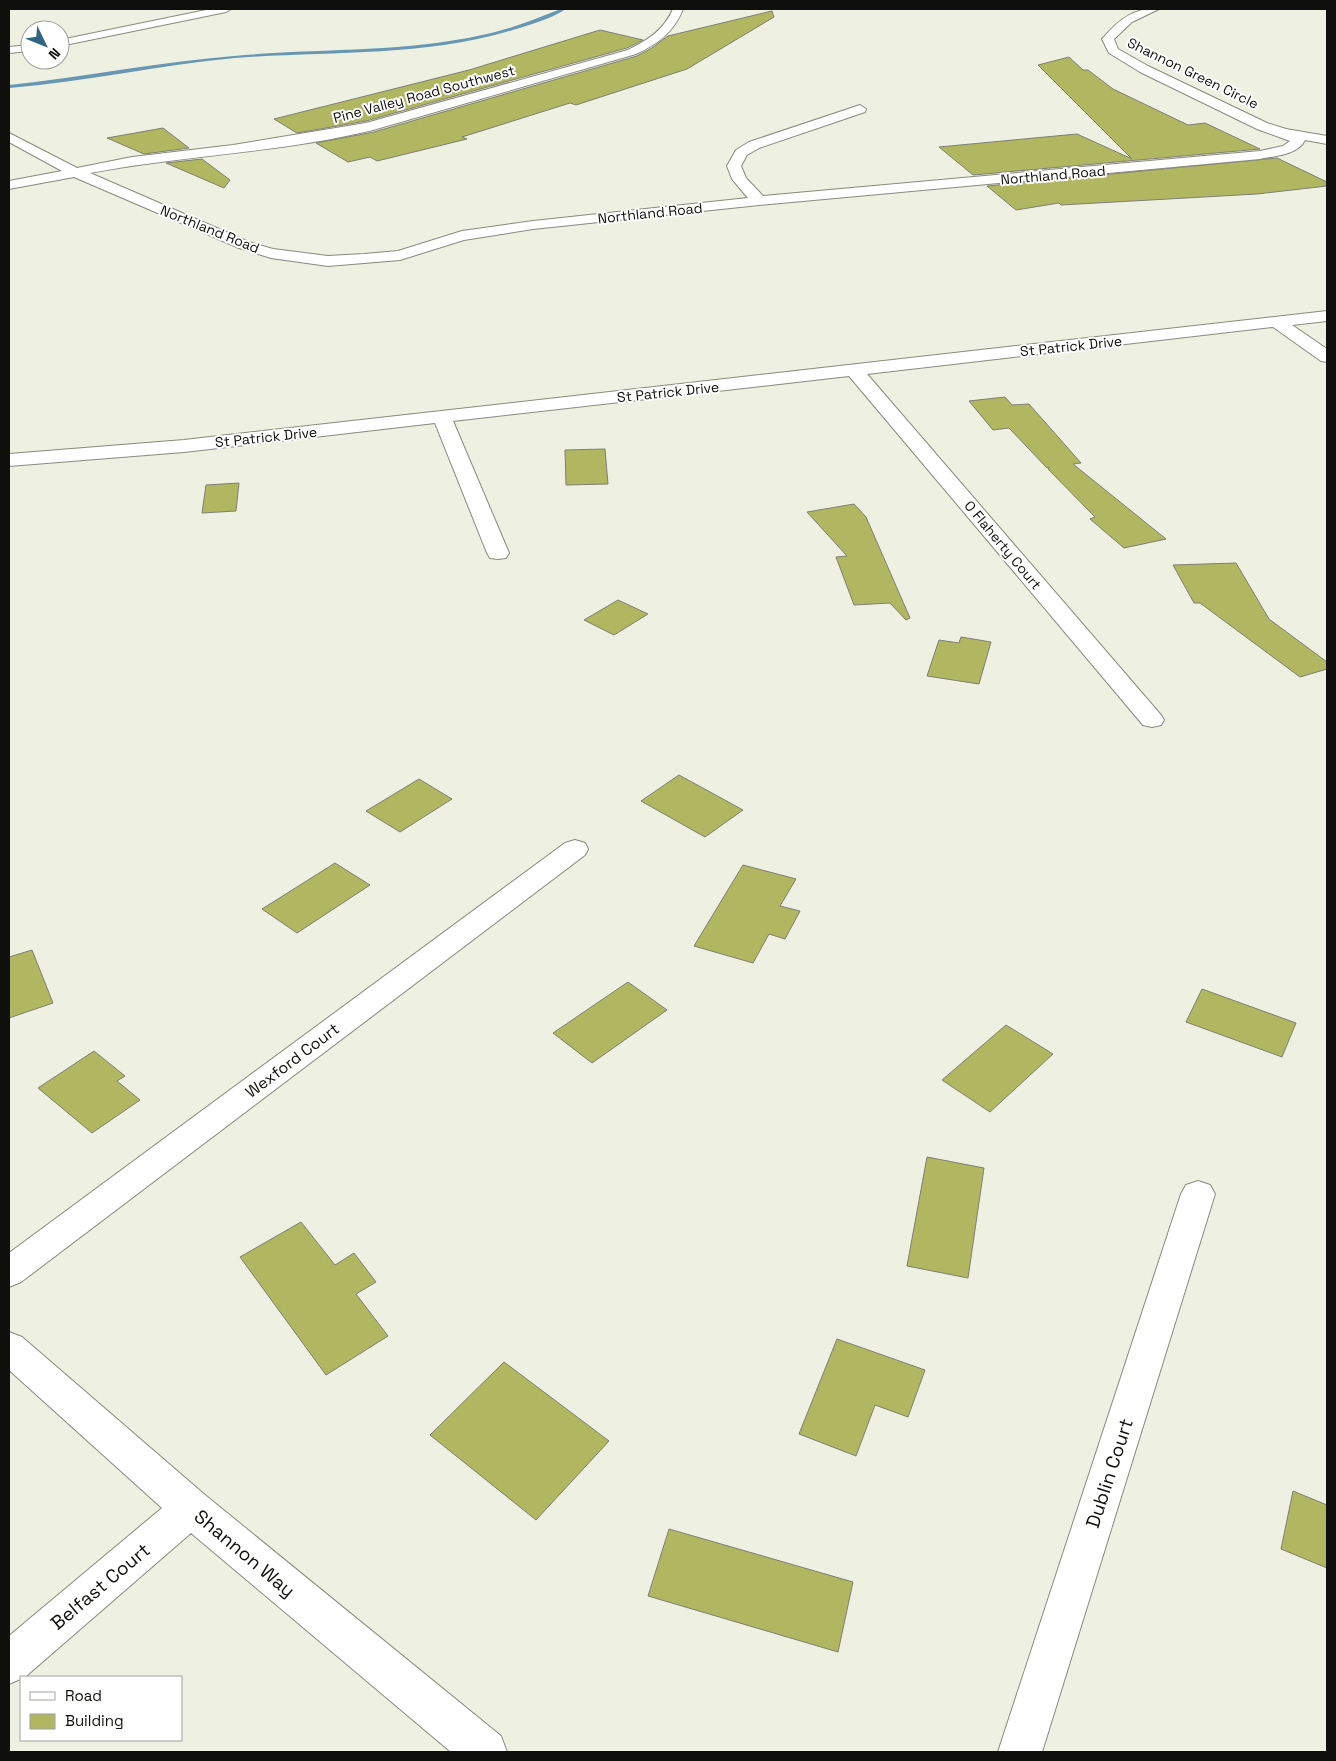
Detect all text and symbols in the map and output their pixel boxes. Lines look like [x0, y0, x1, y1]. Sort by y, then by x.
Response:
north arrow [20, 20, 70, 70]
street label: Shannon Green Circle [1124, 33, 1262, 113]
text: N [45, 44, 64, 63]
street label: Pine Valley Road Southwest [331, 61, 517, 127]
street label: Northland Road [1000, 161, 1106, 189]
street label: Northland Road [597, 199, 703, 227]
street label: Northland Road [158, 201, 262, 257]
street label: St Patrick Drive [1019, 332, 1123, 360]
street label: St Patrick Drive [616, 378, 720, 406]
street label: St Patrick Drive [214, 423, 318, 451]
street label: O Flaherty Court [961, 497, 1045, 593]
street label: Wexford Court [241, 1018, 343, 1103]
street label: Dublin Court [1080, 1415, 1139, 1531]
street label: Shannon Way [189, 1504, 300, 1603]
street label: Belfast Court [45, 1537, 155, 1635]
legend [20, 1676, 182, 1741]
text: Road [65, 1686, 102, 1705]
text: Building [65, 1711, 124, 1730]

